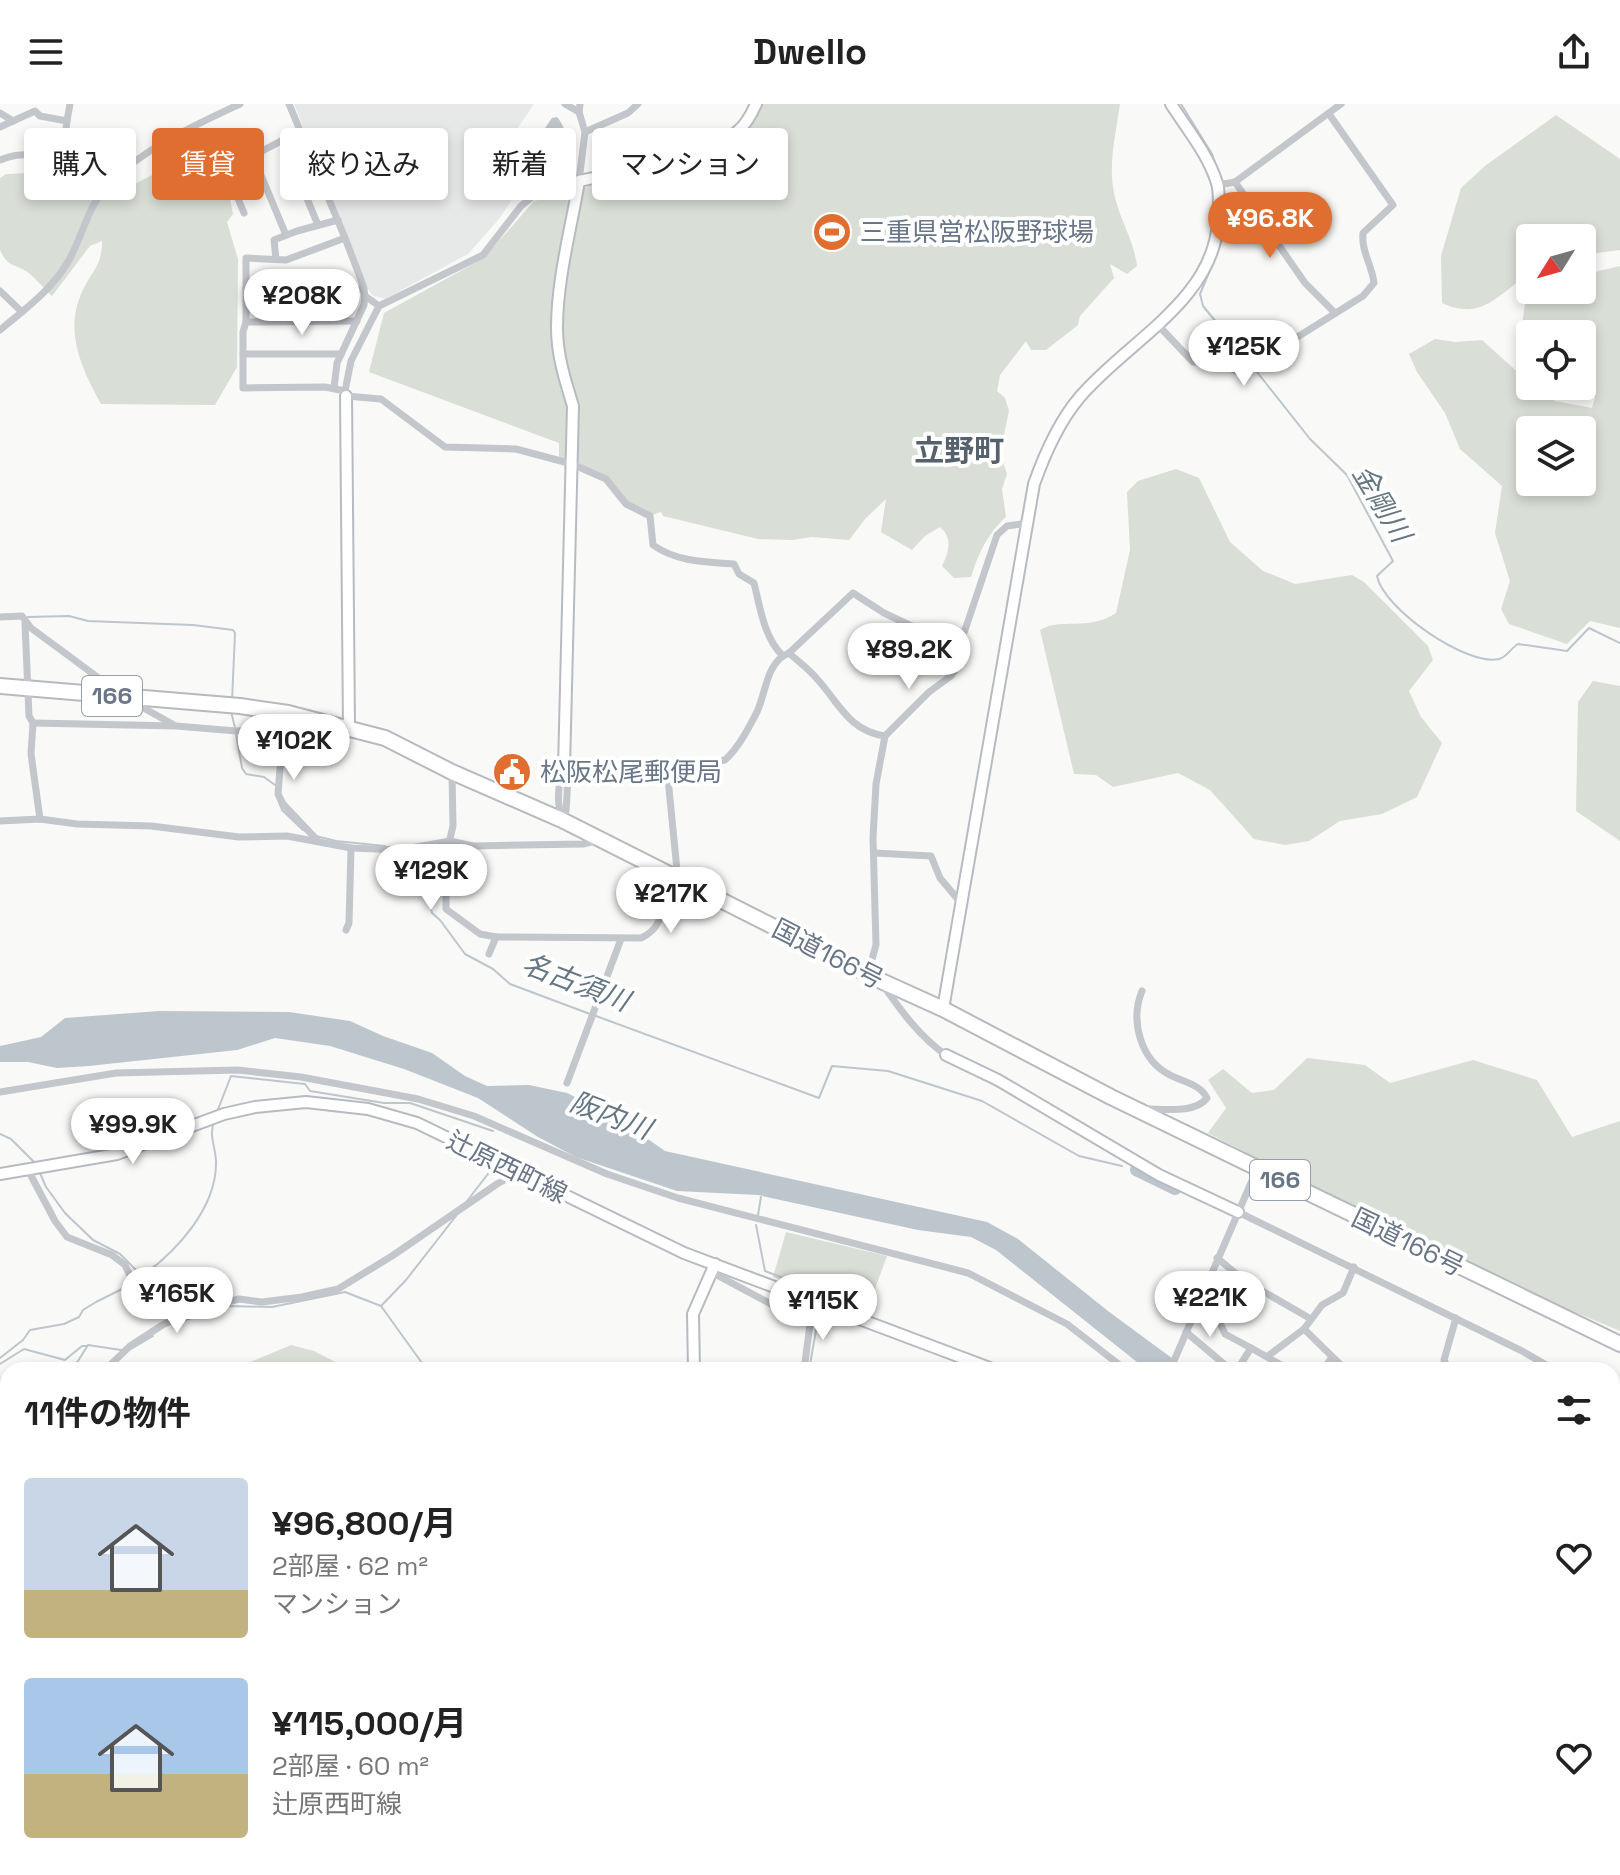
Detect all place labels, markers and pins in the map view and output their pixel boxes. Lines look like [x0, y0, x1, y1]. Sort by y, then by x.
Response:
pin: ¥96.8K [1205, 192, 1335, 260]
sports icon: 三重県営松阪野球場 [811, 211, 853, 253]
place label: 三重県営松阪野球場 [860, 215, 1094, 249]
pin: ¥208K [246, 269, 358, 337]
pin: ¥125K [1188, 320, 1300, 388]
pin: ¥89.2K [844, 623, 974, 691]
pin: ¥102K [238, 714, 350, 782]
public building icon: 松阪松尾郵便局 [491, 751, 533, 793]
place label: 松阪松尾郵便局 [540, 755, 722, 789]
pin: ¥129K [375, 844, 487, 912]
pin: ¥217K [615, 867, 727, 935]
pin: ¥99.9K [68, 1098, 198, 1166]
pin: ¥165K [121, 1267, 233, 1335]
pin: ¥221K [1154, 1271, 1266, 1339]
pin: ¥115K [767, 1274, 879, 1342]

